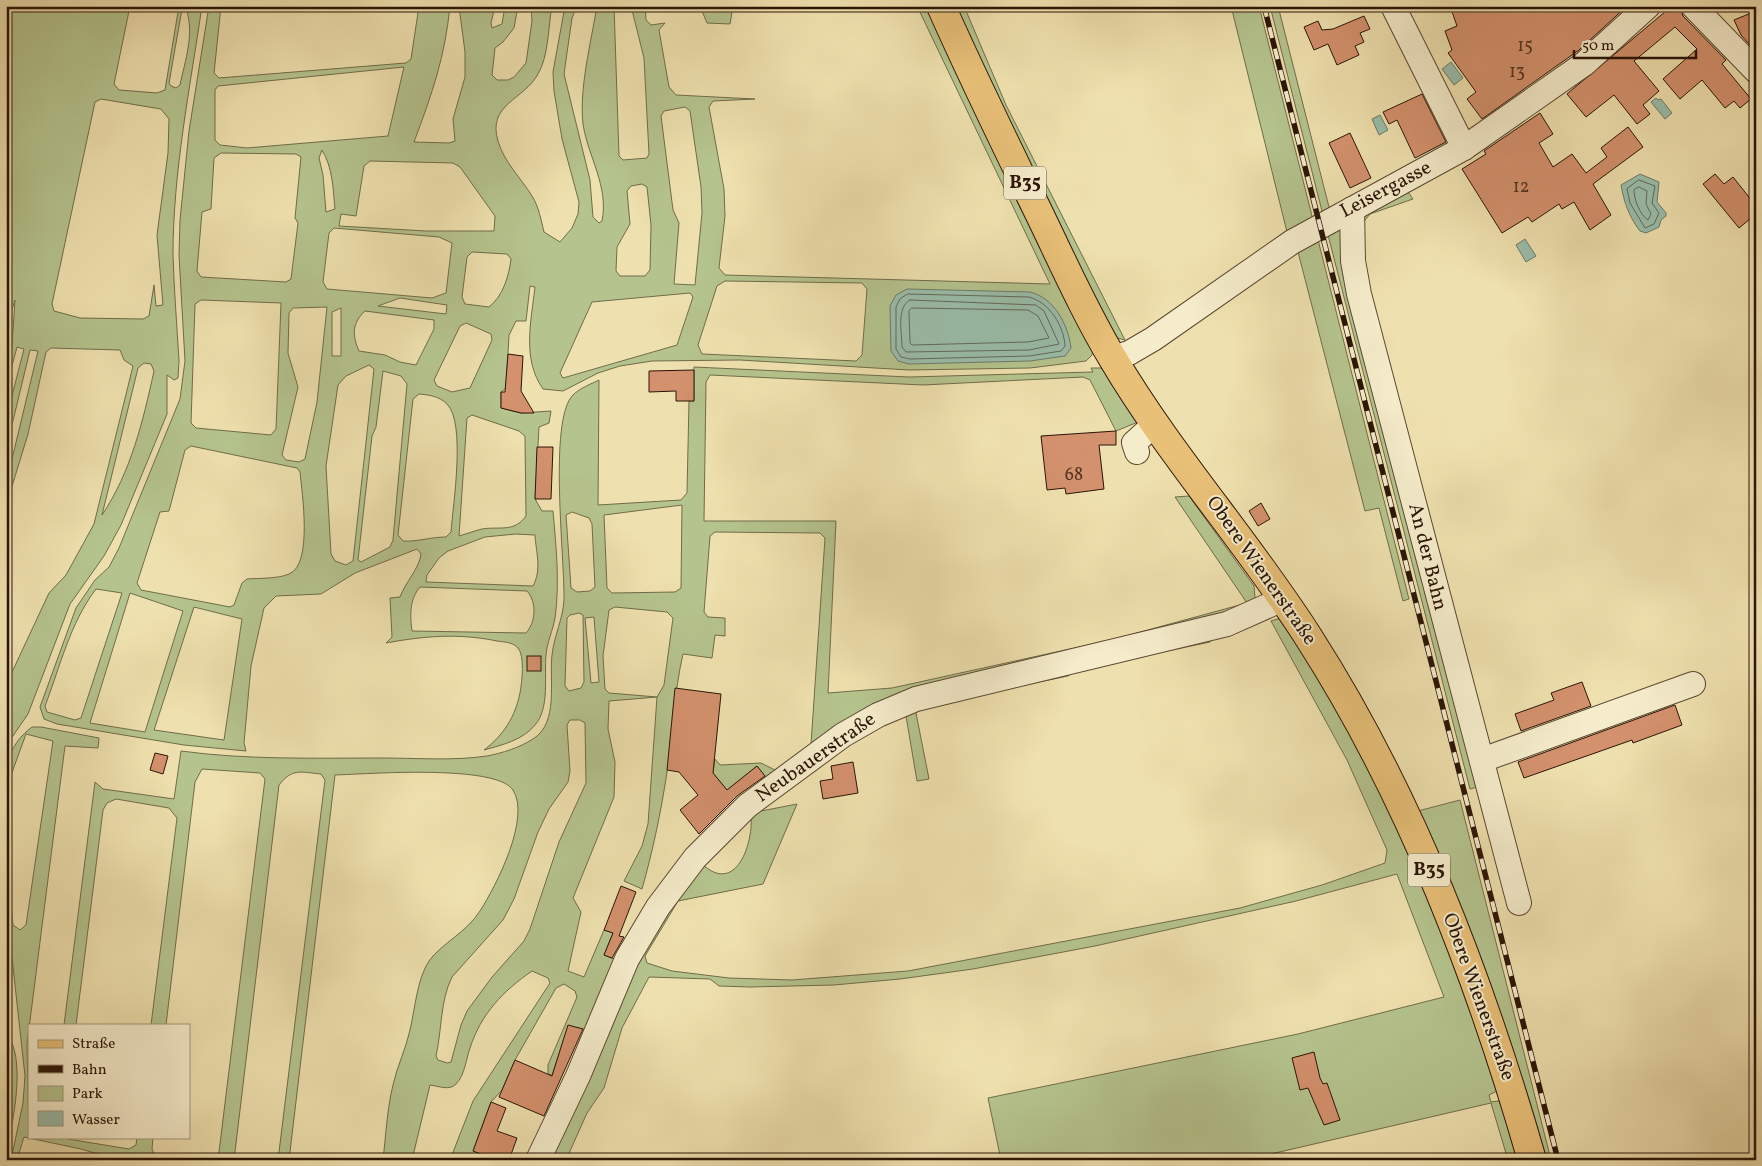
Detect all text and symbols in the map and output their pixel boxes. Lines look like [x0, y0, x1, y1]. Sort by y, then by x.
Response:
scale bar [1574, 28, 1697, 60]
house number: 15 [1517, 34, 1533, 59]
text: 50 m [1582, 36, 1614, 57]
house number: 13 [1509, 60, 1525, 85]
street label: Leisergasse [1335, 154, 1437, 226]
road number: B35 [1004, 167, 1046, 200]
house number: 12 [1513, 175, 1529, 200]
house number: 68 [1065, 463, 1083, 488]
street label: Obere Wienerstraße [1199, 491, 1323, 651]
street label: An der Bahn [1400, 501, 1454, 614]
street label: Neubauerstraße [750, 706, 882, 810]
road number: B35 [1408, 854, 1450, 886]
street label: Obere Wienerstraße [1435, 909, 1521, 1085]
legend [28, 1024, 190, 1138]
text: Straße [72, 1034, 115, 1055]
text: Bahn [72, 1060, 107, 1081]
text: Park [72, 1084, 103, 1105]
text: Wasser [72, 1110, 120, 1131]

